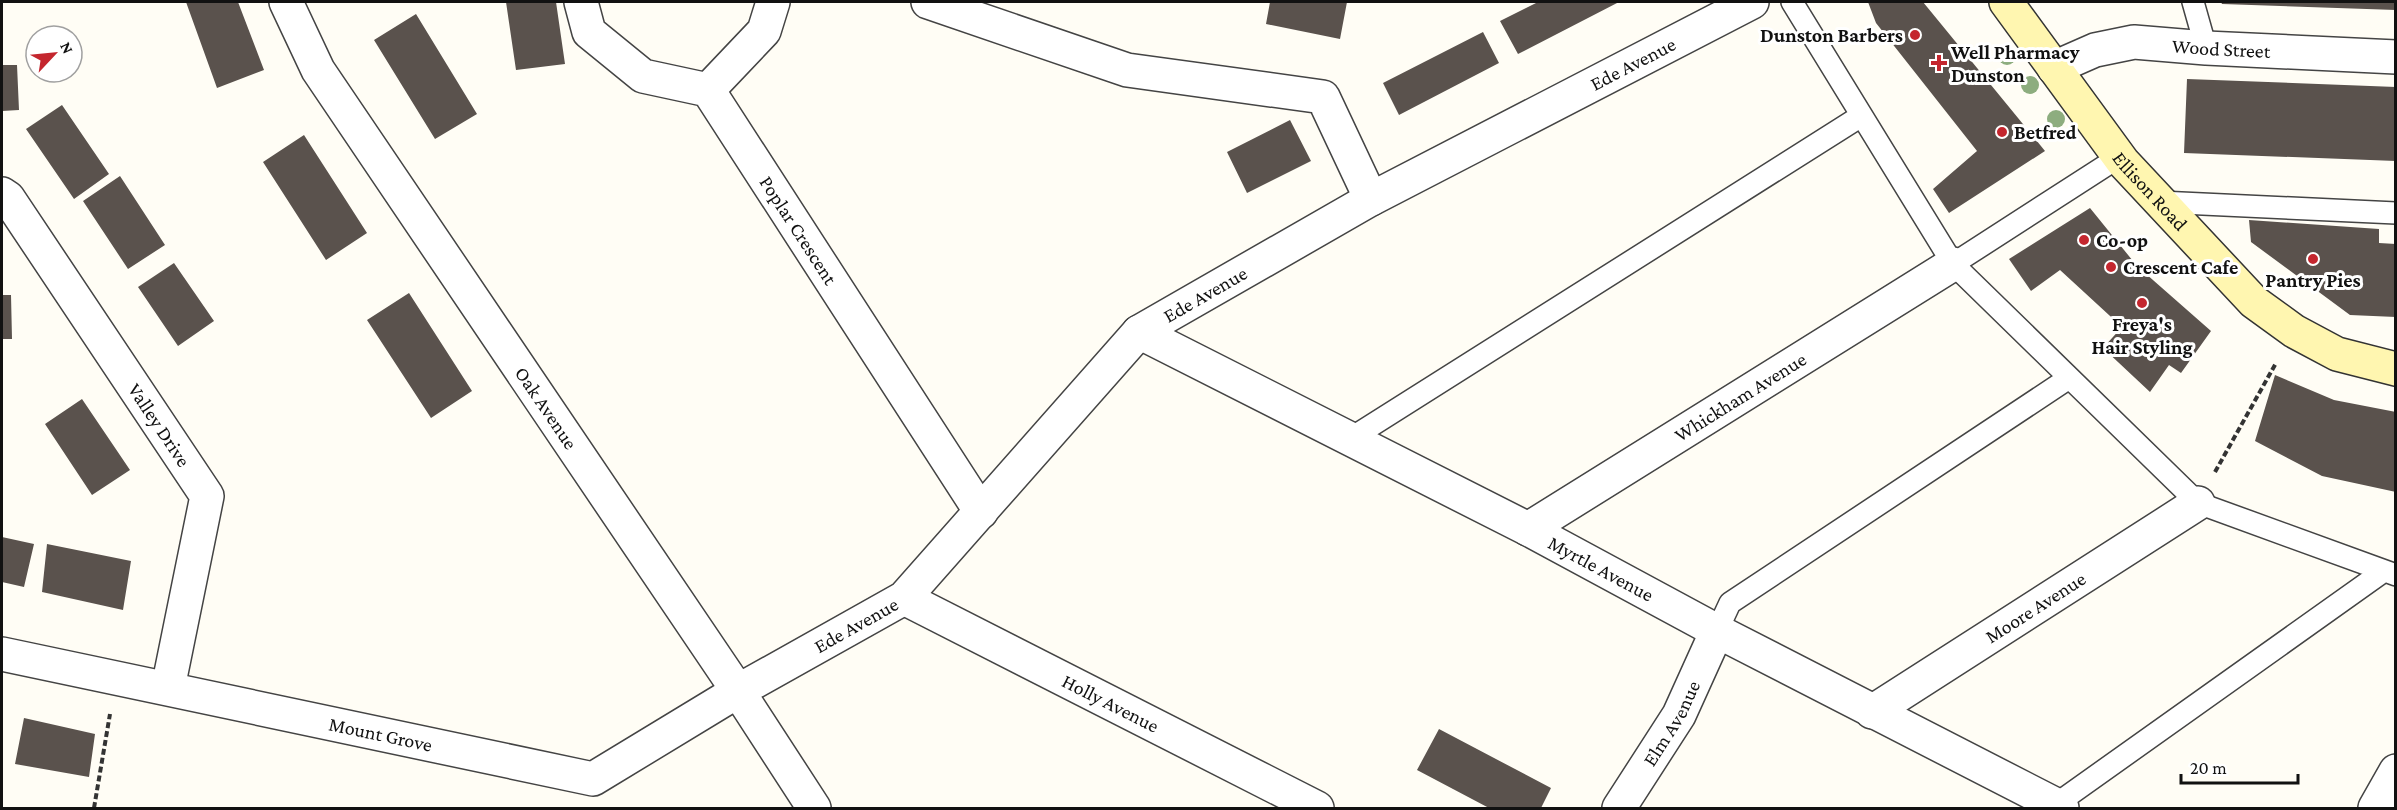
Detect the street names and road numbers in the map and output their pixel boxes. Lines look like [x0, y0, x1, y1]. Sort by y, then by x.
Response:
street label: Ede Avenue [1586, 32, 1679, 95]
street label: Wood Street [2171, 34, 2271, 62]
street label: Ellison Road [2108, 147, 2193, 235]
street label: Poplar Crescent [755, 172, 842, 289]
street label: Ede Avenue [1159, 261, 1251, 327]
street label: Whickham Avenue [1670, 347, 1810, 446]
street label: Oak Avenue [511, 362, 582, 453]
street label: Valley Drive [124, 379, 195, 471]
street label: Myrtle Avenue [1545, 531, 1658, 606]
street label: Moore Avenue [1981, 567, 2090, 647]
street label: Ede Avenue [810, 592, 902, 657]
street label: Holly Avenue [1059, 669, 1163, 737]
street label: Elm Avenue [1638, 677, 1704, 770]
street label: Mount Grove [327, 712, 435, 756]

